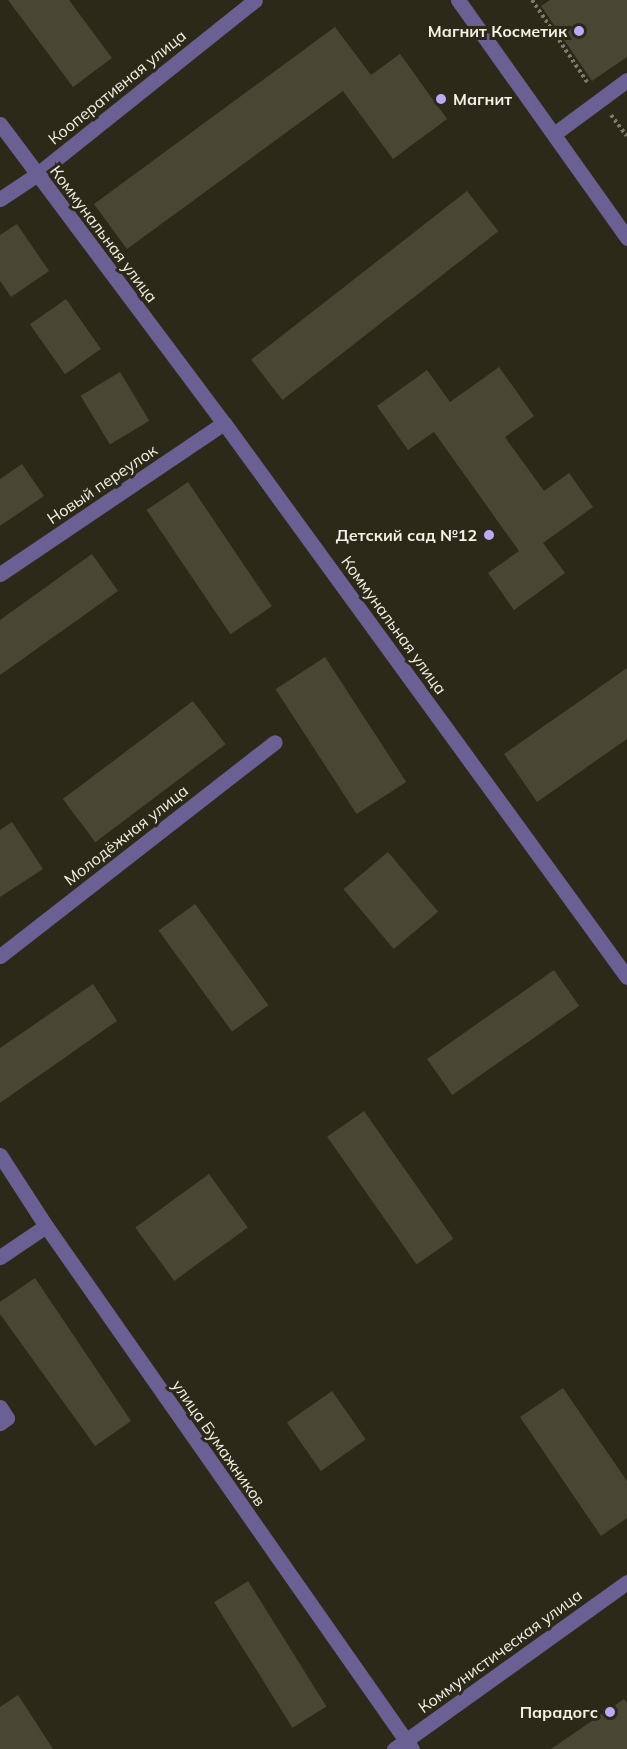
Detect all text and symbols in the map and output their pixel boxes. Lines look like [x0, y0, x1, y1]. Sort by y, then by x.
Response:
place label: Магнит Косметик [428, 21, 567, 41]
marker: Магнит Косметик [572, 24, 586, 38]
street label: Кооперативная улица [44, 26, 190, 148]
place label: Магнит [453, 89, 512, 109]
marker: Магнит [434, 92, 448, 106]
street label: Коммунальная улица [46, 162, 162, 306]
street label: Новый переулок [43, 440, 161, 528]
place label: Детский сад №12 [336, 525, 477, 545]
marker: Детский сад №12 [482, 528, 496, 542]
street label: Коммунальная улица [337, 552, 451, 698]
street label: Молодёжная улица [60, 781, 192, 889]
street label: улица Бумажников [168, 1376, 270, 1510]
street label: Коммунистическая улица [414, 1585, 586, 1717]
place label: Парадогс [520, 1702, 598, 1722]
marker: Парадогс [603, 1705, 617, 1719]

